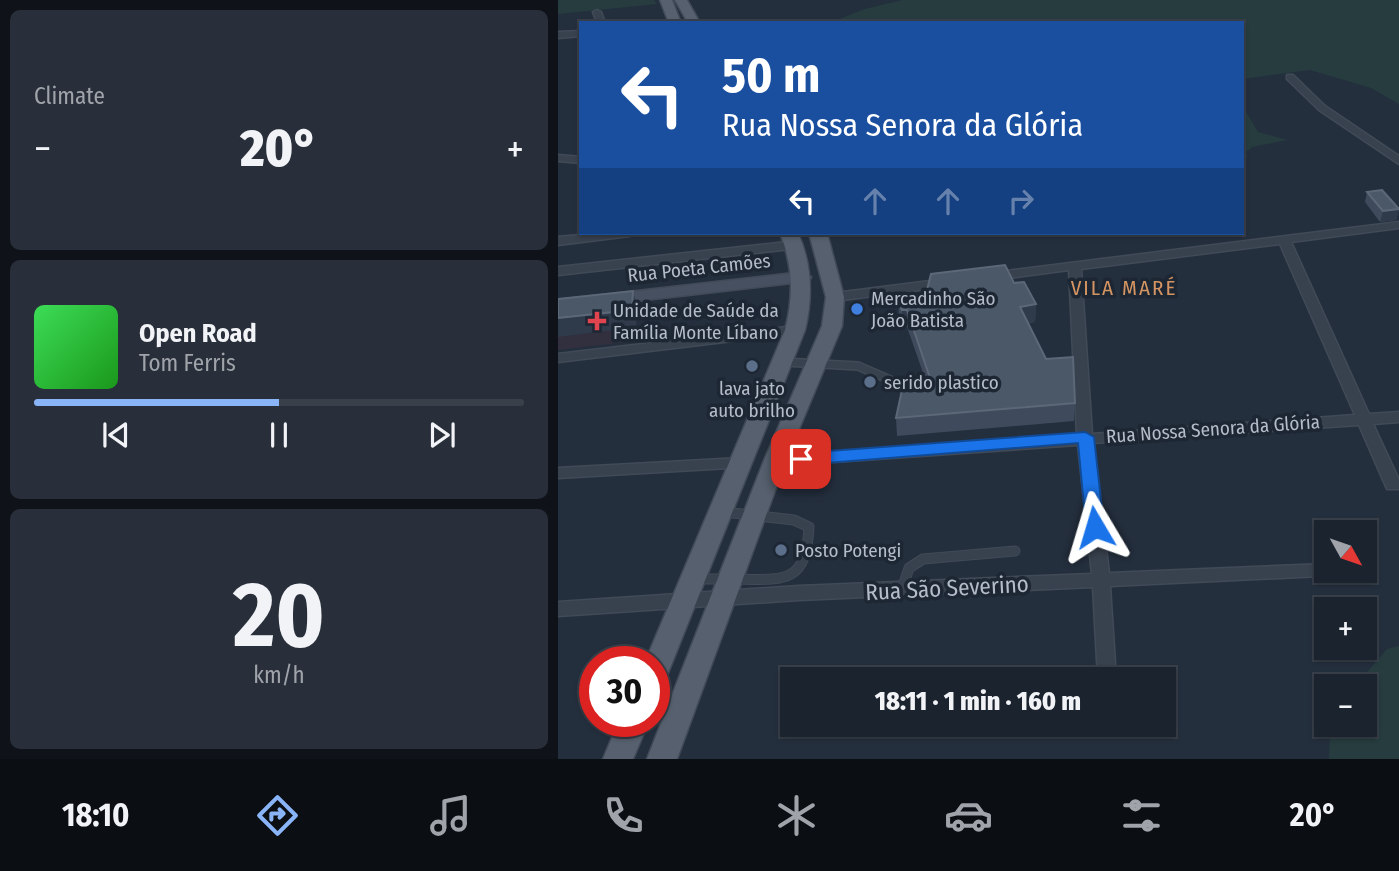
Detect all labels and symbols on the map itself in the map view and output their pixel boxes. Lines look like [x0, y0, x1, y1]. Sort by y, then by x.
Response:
street label: Rua Poeta Camões [626, 249, 772, 287]
district label: VILA MARÉ [1071, 275, 1177, 301]
place label: Mercadinho São João Batista [871, 287, 995, 332]
place label: Unidade de Saúde da Família Monte Líbano [613, 299, 779, 344]
marker: Mercadinho São João Batista [849, 301, 865, 317]
marker: Unidade de Saúde da Família Monte Líbano [587, 311, 607, 331]
marker: lava jato auto brilho [744, 358, 760, 374]
place label: serido plastico [884, 371, 999, 394]
marker: serido plastico [862, 374, 878, 390]
place label: lava jato auto brilho [709, 377, 795, 422]
street label: Rua Nossa Senora da Glória [1105, 410, 1321, 448]
pin [771, 429, 831, 489]
position arrow [1058, 490, 1132, 564]
north arrow [1314, 520, 1377, 583]
place label: Posto Potengi [795, 539, 901, 562]
marker: Posto Potengi [773, 542, 789, 558]
street label: Rua São Severino [865, 570, 1029, 606]
speed limit sign: 30 [579, 646, 670, 737]

